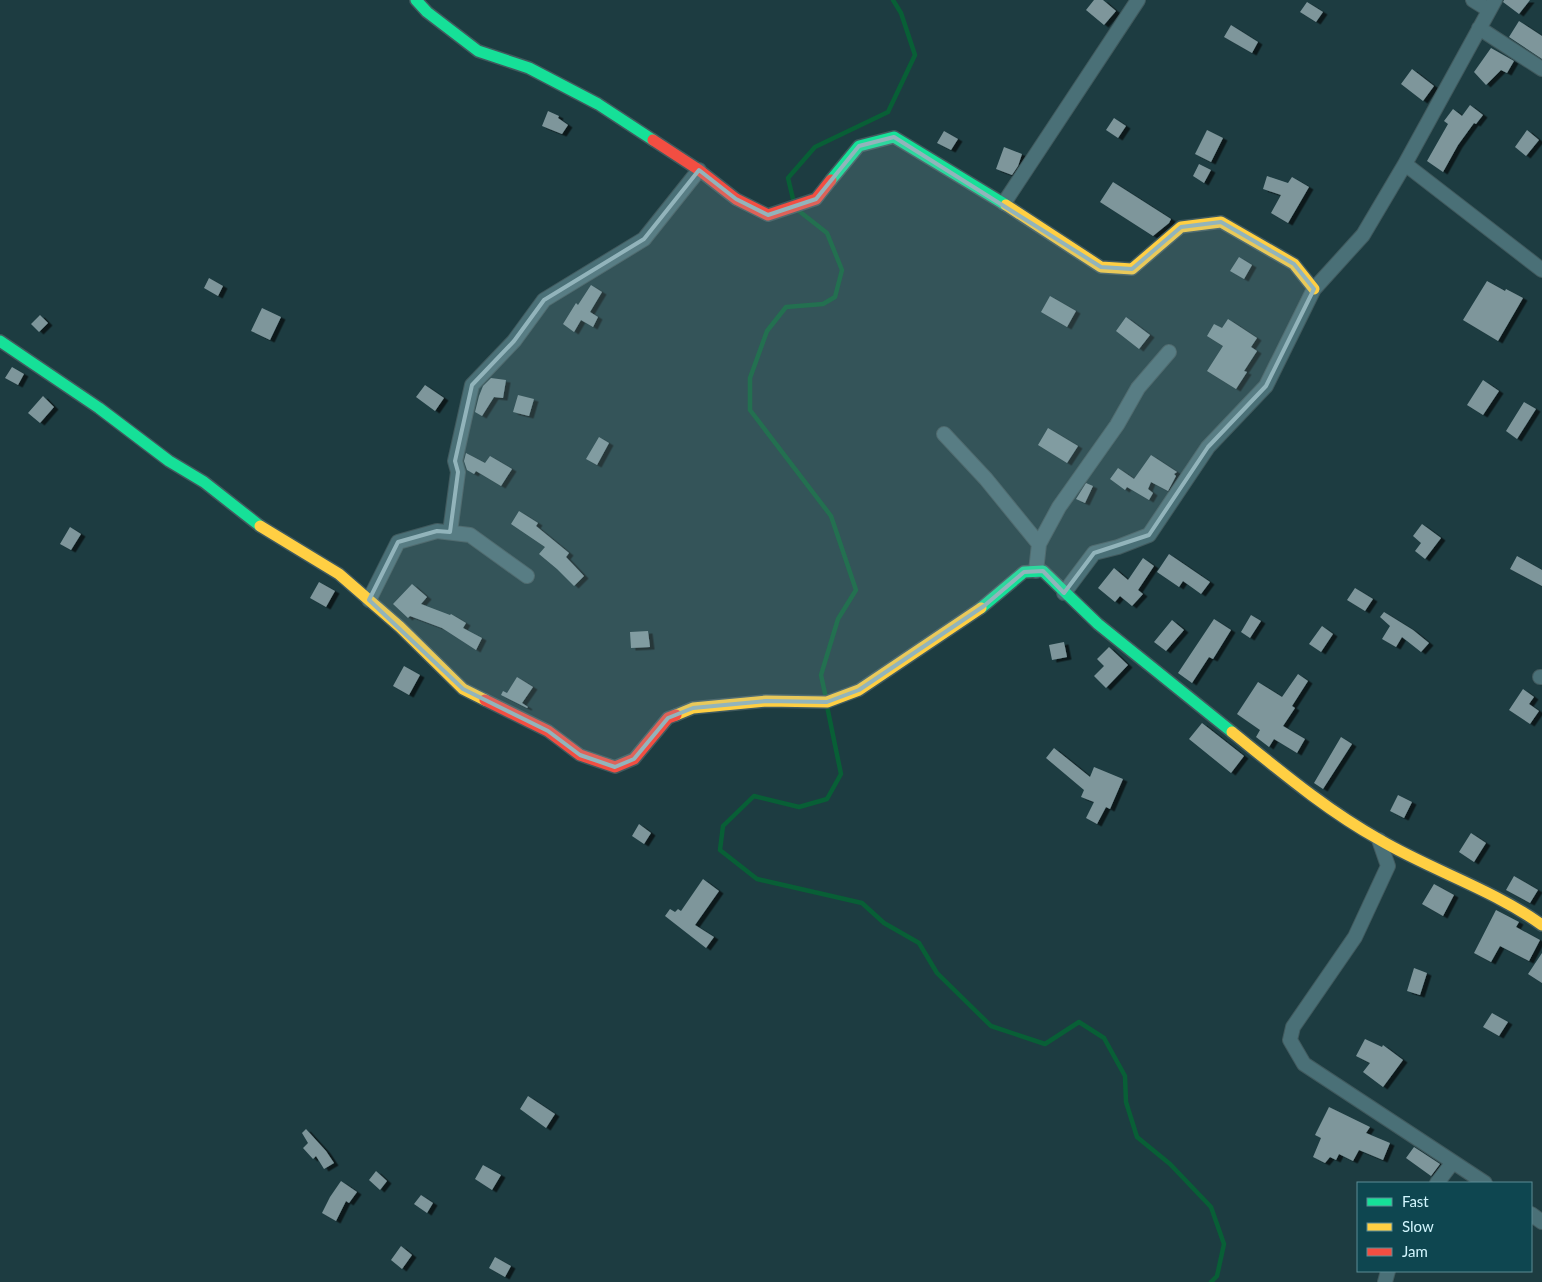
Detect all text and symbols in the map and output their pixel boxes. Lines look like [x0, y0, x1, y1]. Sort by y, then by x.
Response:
legend [1357, 1182, 1532, 1272]
text: Fast [1402, 1192, 1429, 1210]
text: Slow [1402, 1217, 1434, 1235]
text: Jam [1402, 1242, 1428, 1260]

